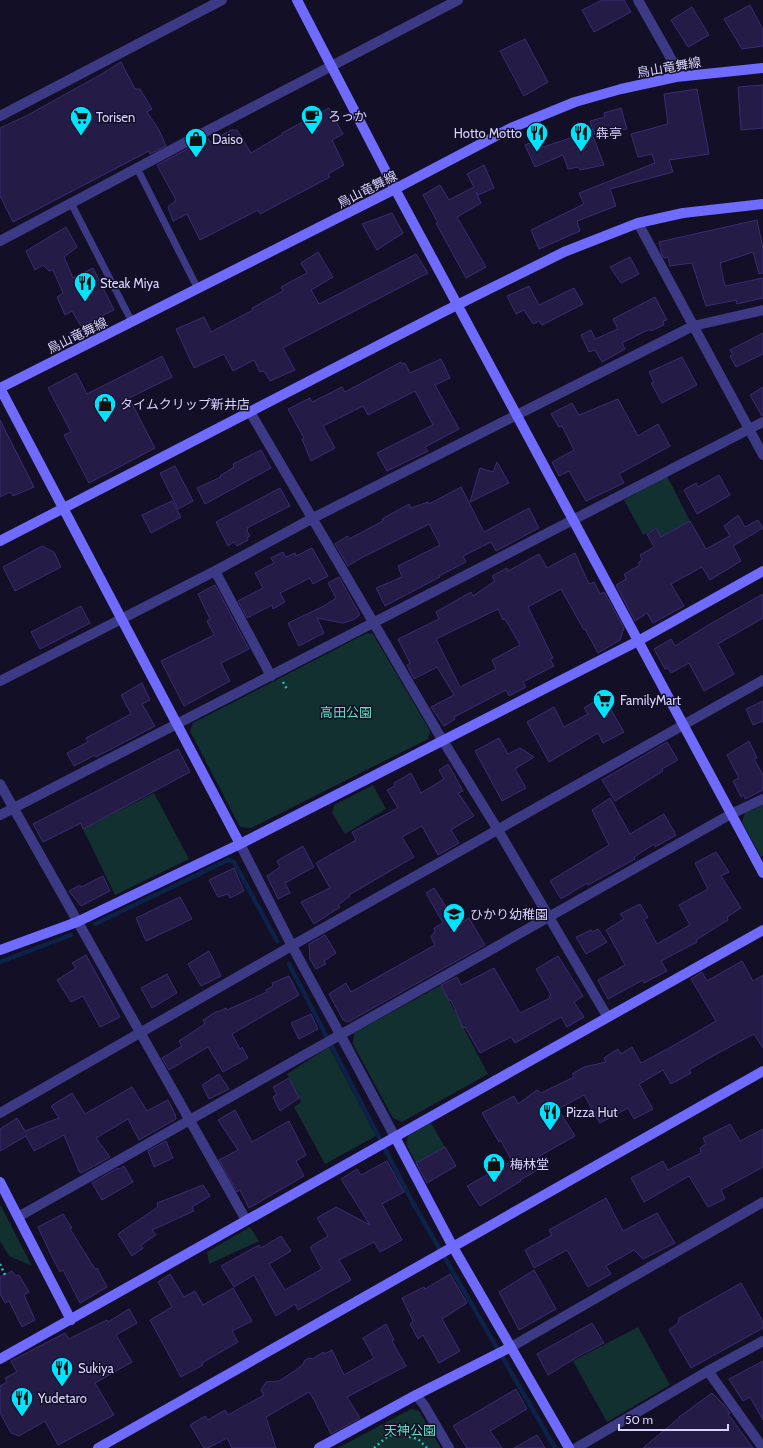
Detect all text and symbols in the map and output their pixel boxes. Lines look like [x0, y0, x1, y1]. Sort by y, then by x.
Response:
street label: 鳥山竜舞線 [636, 53, 702, 81]
cafe icon: ろっか [299, 103, 325, 136]
supermarket icon: Torisen [68, 104, 94, 137]
place label: ろっか [328, 108, 367, 124]
place label: Torisen [96, 109, 135, 125]
restaurant icon: Hotto Motto [524, 120, 550, 153]
restaurant icon: 犇亭 [568, 120, 594, 153]
place label: Hotto Motto [454, 125, 522, 141]
place label: 犇亭 [596, 125, 622, 141]
shop icon: Daiso [183, 126, 209, 159]
place label: Daiso [212, 131, 243, 147]
street label: 鳥山竜舞線 [334, 167, 400, 211]
restaurant icon: Steak Miya [72, 270, 98, 303]
place label: Steak Miya [100, 275, 160, 291]
street label: 鳥山竜舞線 [44, 314, 110, 356]
shop icon: タイムクリップ新井店 [92, 391, 118, 424]
place label: タイムクリップ新井店 [120, 396, 250, 412]
supermarket icon: FamilyMart [591, 687, 617, 720]
place label: FamilyMart [620, 692, 681, 708]
park label: 高田公園 [320, 704, 372, 720]
school or university icon: ひかり幼稚園 [441, 901, 467, 934]
place label: ひかり幼稚園 [470, 906, 548, 922]
restaurant icon: Pizza Hut [537, 1099, 563, 1132]
place label: Pizza Hut [566, 1104, 618, 1120]
shop icon: 梅林堂 [481, 1151, 507, 1184]
place label: 梅林堂 [510, 1156, 549, 1172]
restaurant icon: Sukiya [49, 1355, 75, 1388]
place label: Sukiya [78, 1360, 114, 1376]
restaurant icon: Yudetaro [9, 1385, 35, 1418]
place label: Yudetaro [37, 1390, 87, 1406]
scale bar [619, 1406, 728, 1432]
text: 50 m [625, 1412, 653, 1427]
park label: 天神公園 [384, 1422, 436, 1438]

